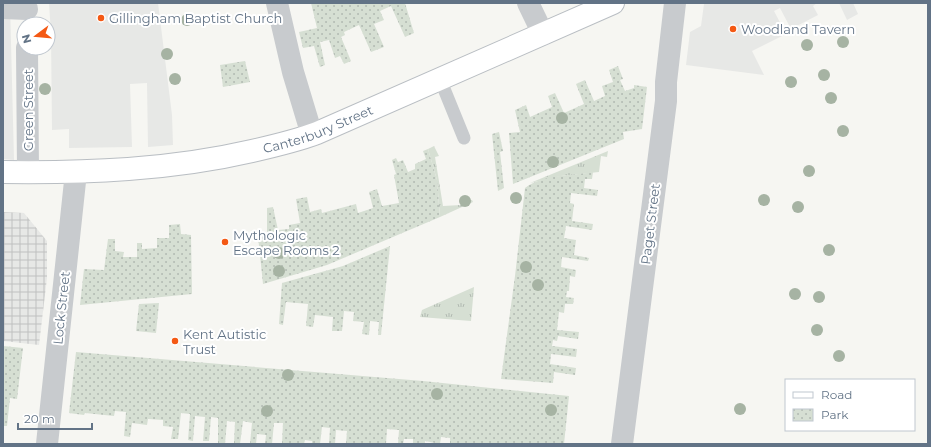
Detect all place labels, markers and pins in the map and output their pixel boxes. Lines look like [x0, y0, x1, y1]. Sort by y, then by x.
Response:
place label: Gillingham Baptist Church [109, 10, 282, 26]
marker: Gillingham Baptist Church [96, 13, 106, 23]
place label: Woodland Tavern [741, 21, 855, 37]
marker: Woodland Tavern [728, 24, 738, 34]
place label: Mythologic Escape Rooms 2 [233, 227, 340, 258]
marker: Mythologic Escape Rooms 2 [220, 237, 230, 247]
place label: Kent Autistic Trust [183, 326, 266, 357]
marker: Kent Autistic Trust [170, 336, 180, 346]

